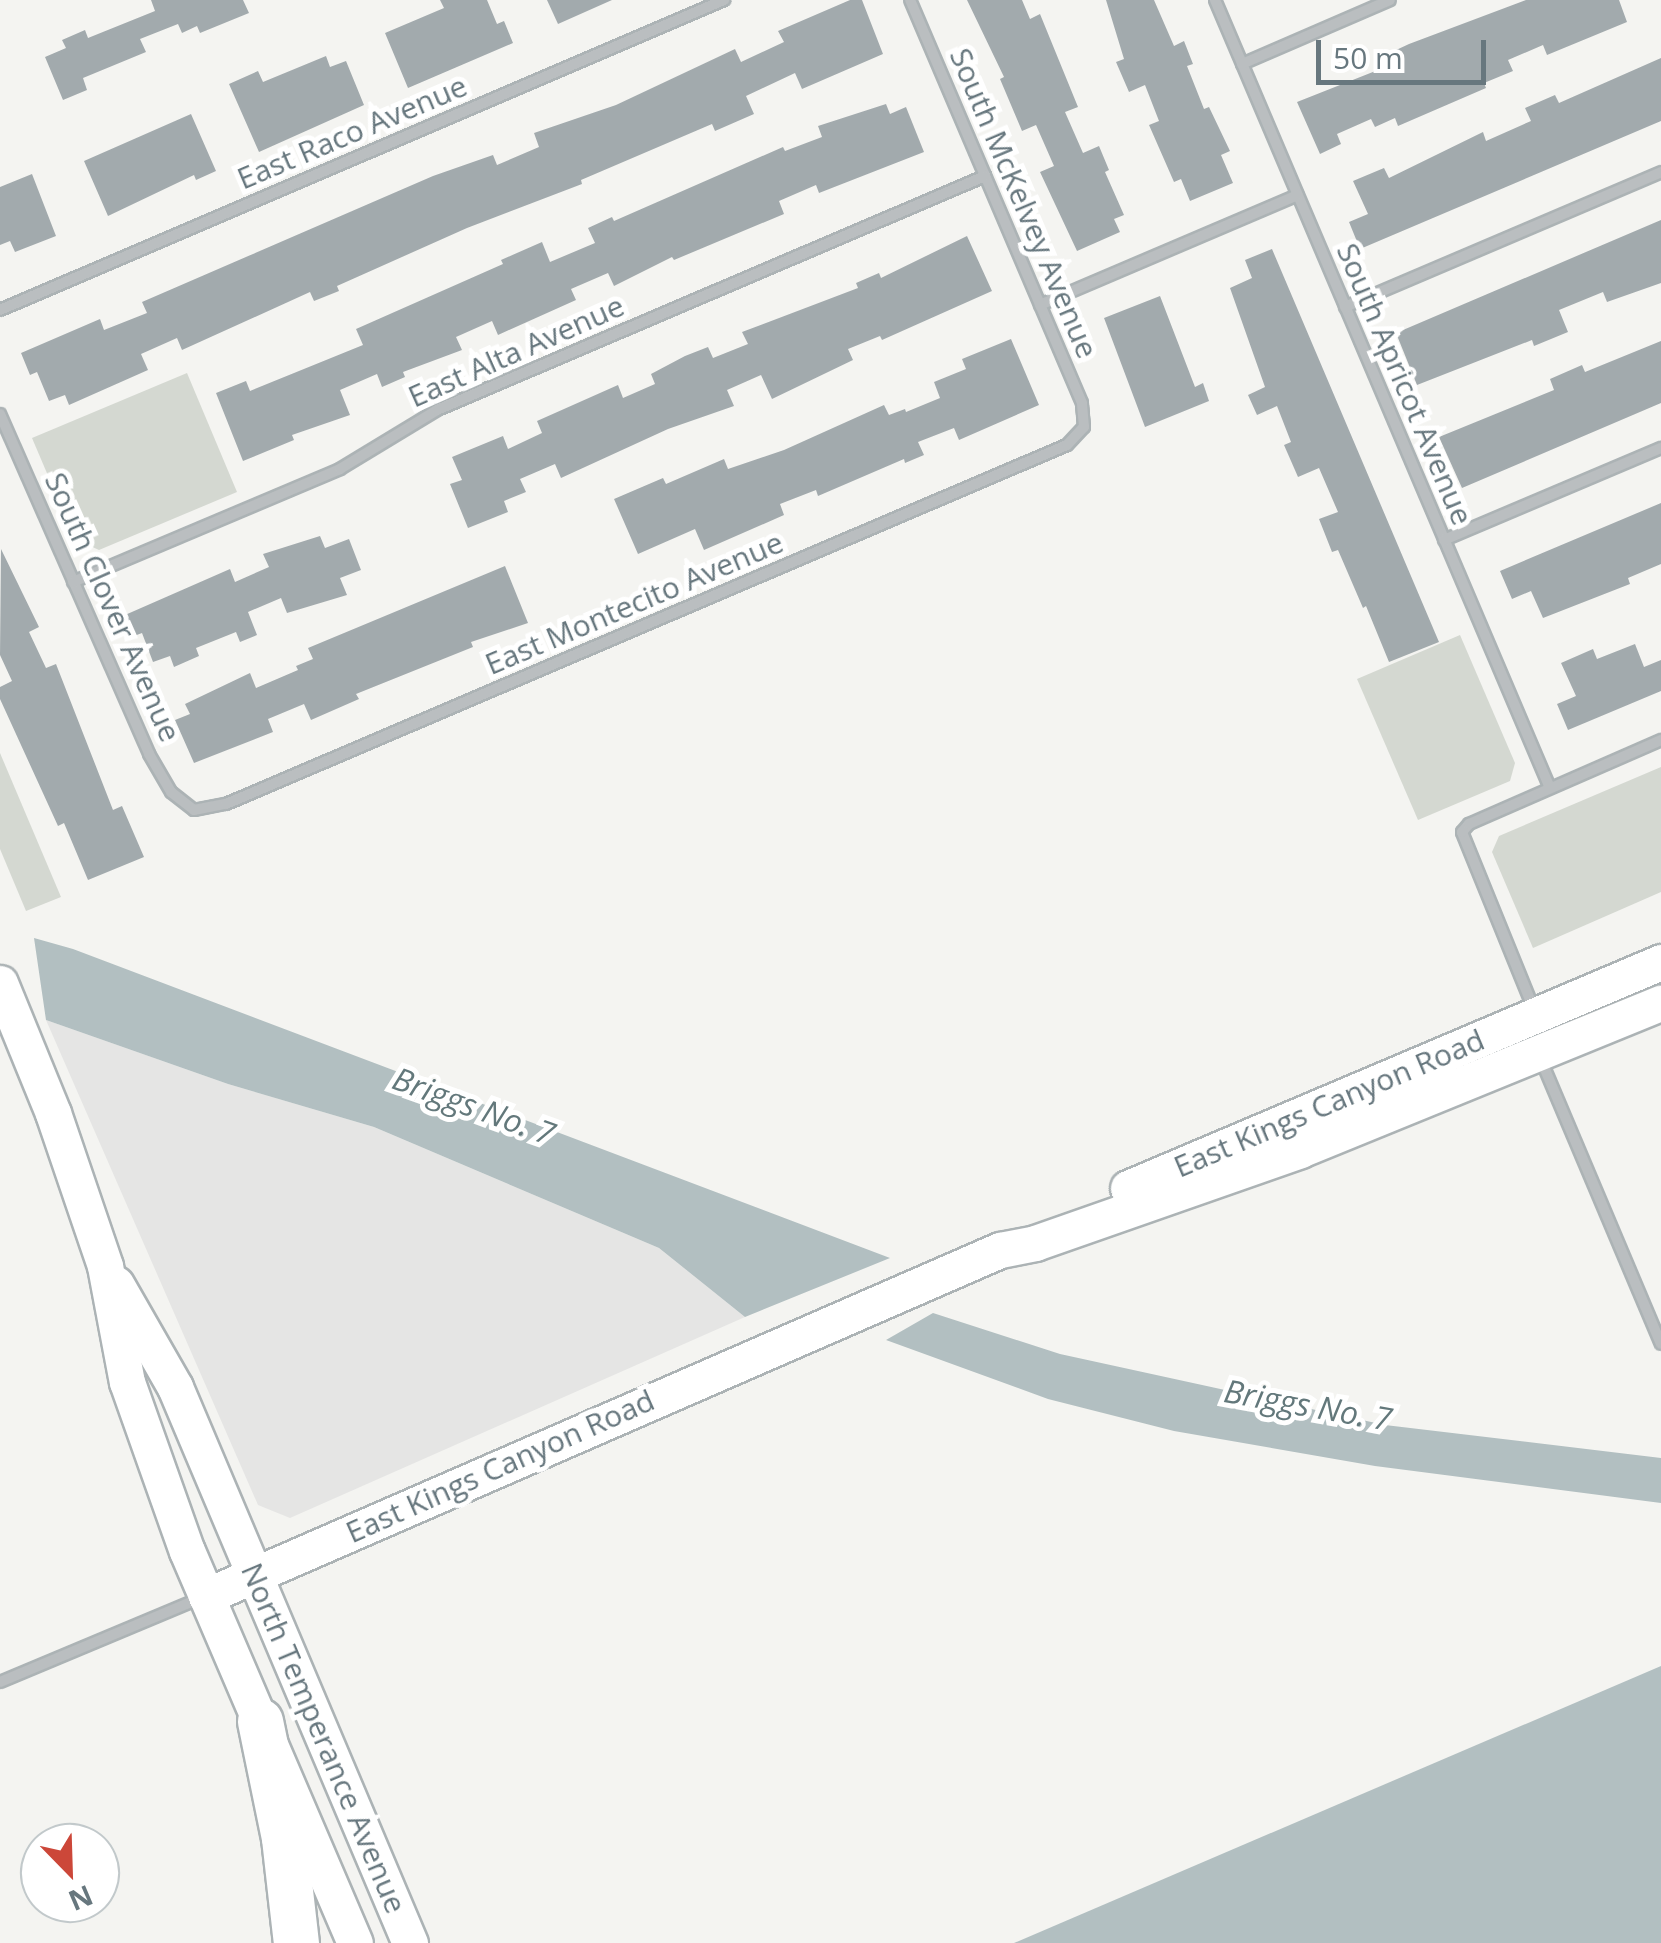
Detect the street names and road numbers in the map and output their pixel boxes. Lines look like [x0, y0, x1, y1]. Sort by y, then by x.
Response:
street label: South McKelvey Avenue [942, 43, 1106, 363]
street label: East Raco Avenue [232, 67, 472, 197]
street label: South Apricot Avenue [1329, 238, 1481, 530]
street label: East Alta Avenue [403, 287, 629, 415]
street label: South Clover Avenue [37, 467, 189, 747]
street label: East Montecito Avenue [480, 524, 788, 682]
street label: East Kings Canyon Road [1168, 1021, 1490, 1185]
street label: East Kings Canyon Road [340, 1382, 660, 1550]
street label: North Temperance Avenue [234, 1557, 414, 1919]

